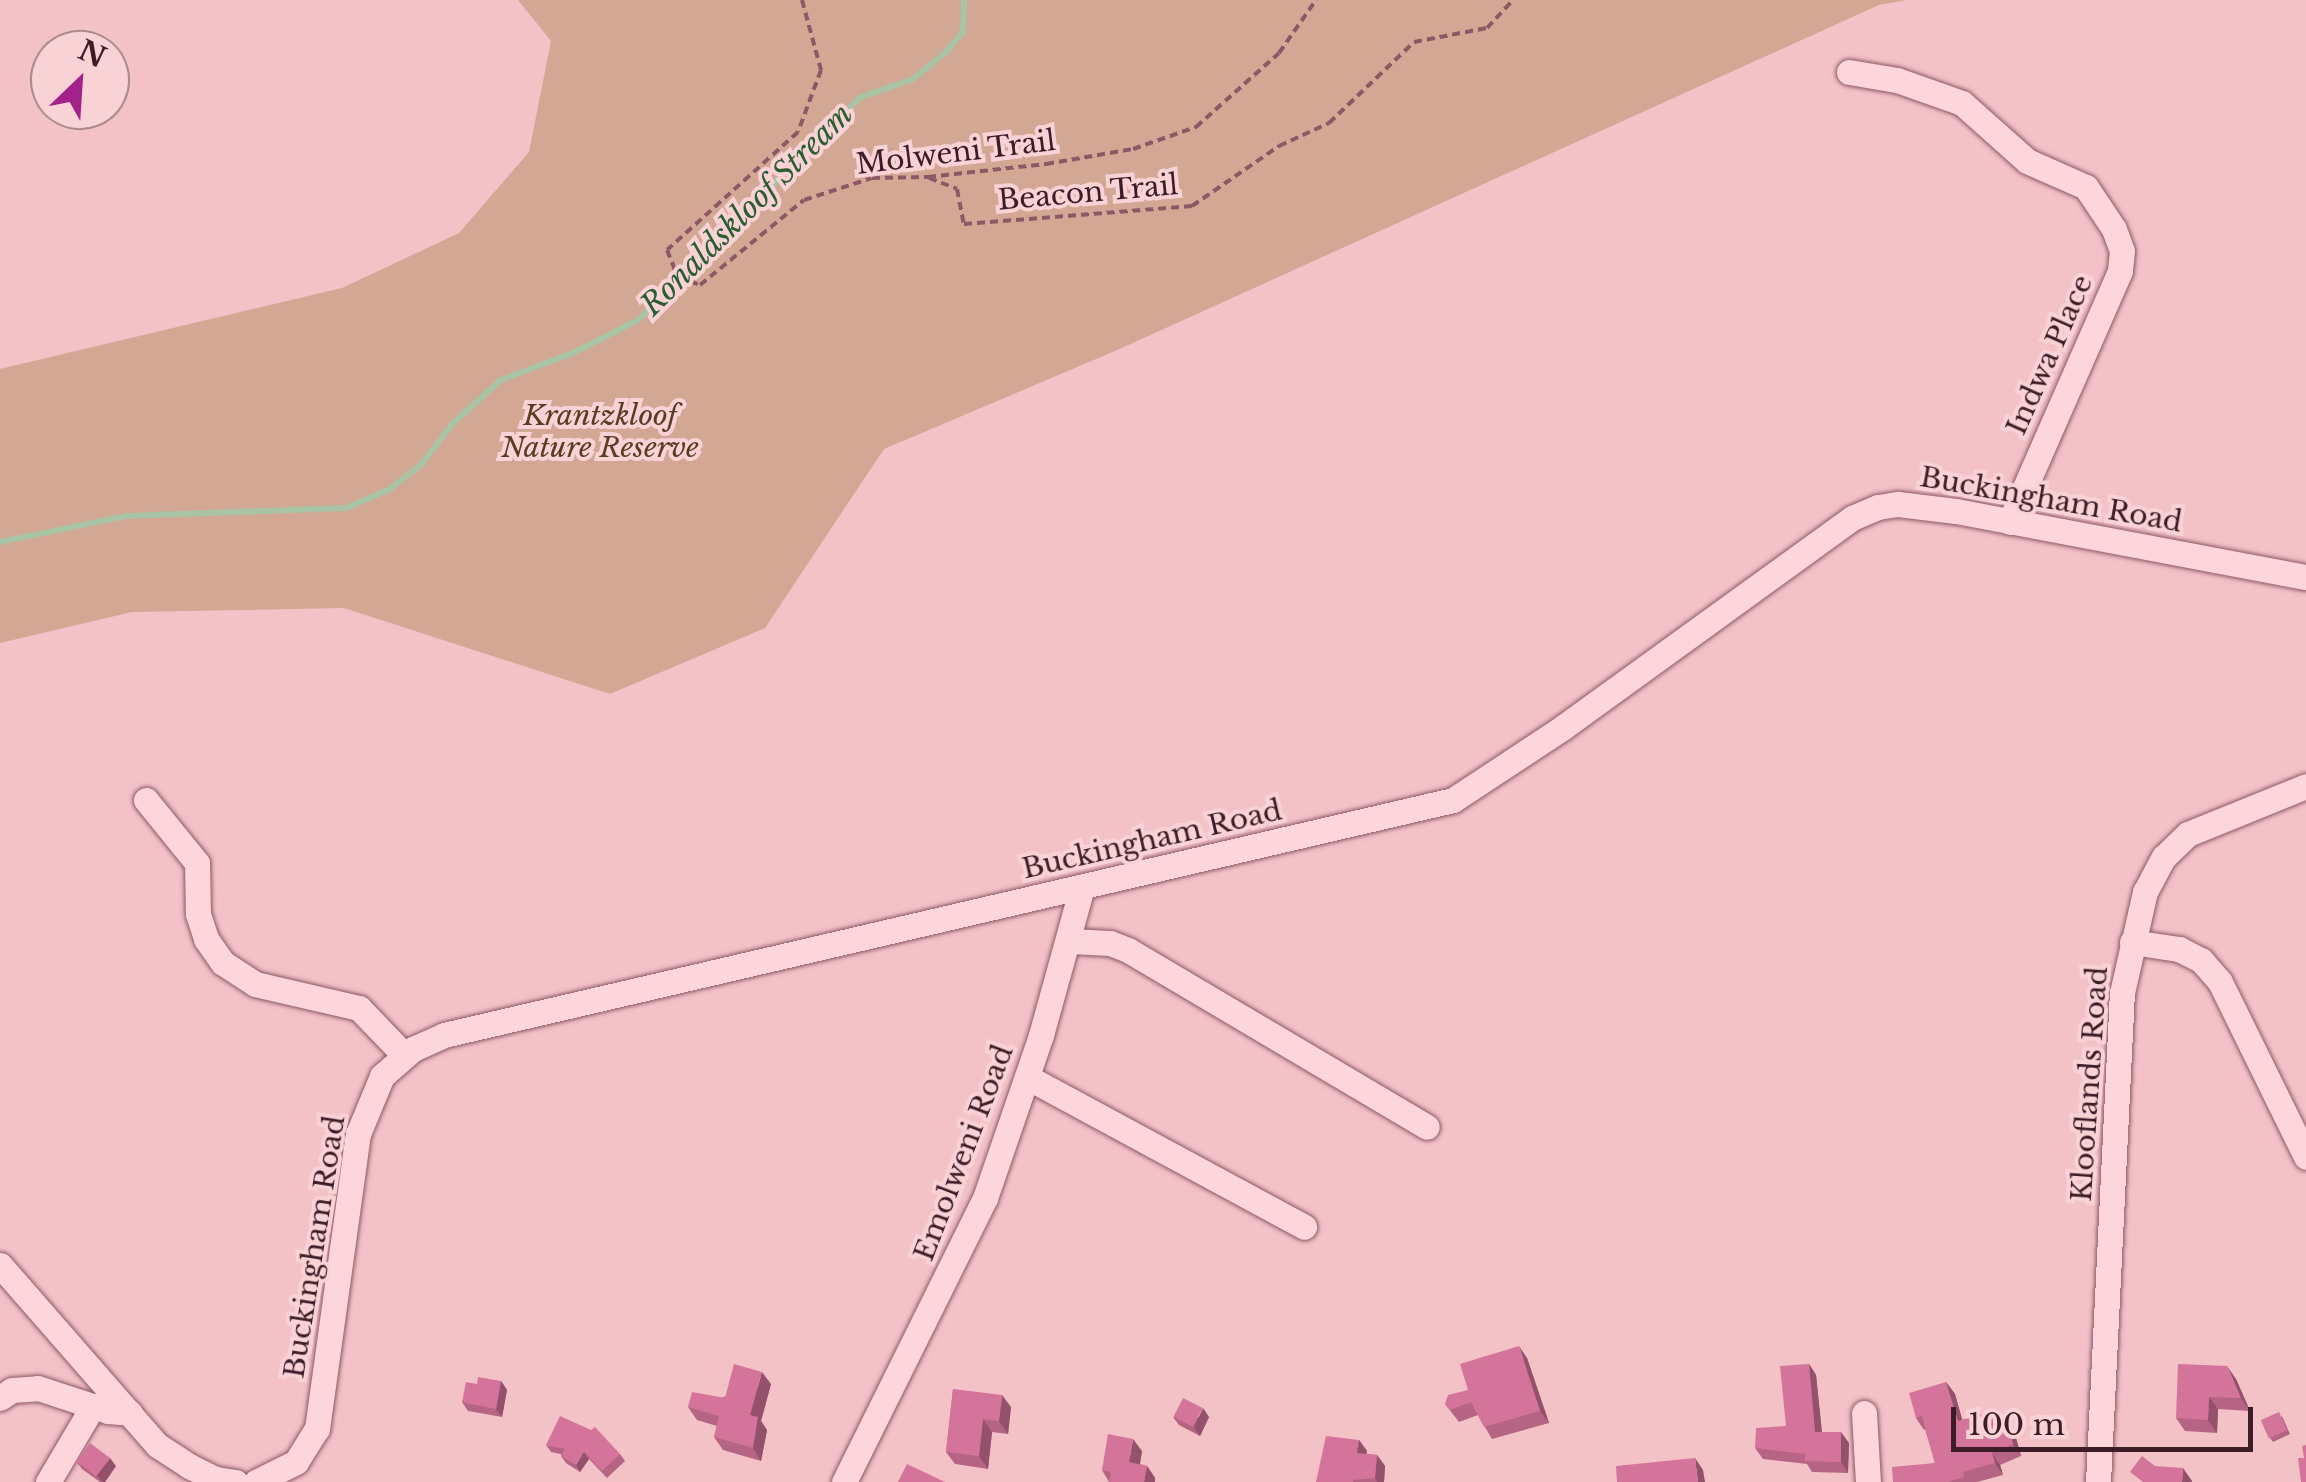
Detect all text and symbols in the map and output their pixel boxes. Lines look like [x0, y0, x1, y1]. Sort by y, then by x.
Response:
north arrow [30, 30, 130, 130]
text: N [73, 33, 111, 76]
water label: Ronaldskloof Stream [633, 96, 861, 324]
street label: Molweni Trail [854, 124, 1058, 182]
street label: Beacon Trail [996, 168, 1180, 218]
street label: Indwa Place [2000, 270, 2100, 440]
park label: Krantzkloof Nature Reserve [501, 399, 699, 465]
street label: Buckingham Road [1917, 460, 2185, 540]
street label: Buckingham Road [1019, 794, 1285, 886]
street label: Klooflands Road [2065, 965, 2115, 1203]
street label: Emolweni Road [907, 1040, 1021, 1266]
street label: Buckingham Road [278, 1113, 352, 1381]
scale bar [1956, 1387, 2258, 1449]
text: 100 m [1968, 1406, 2065, 1443]

